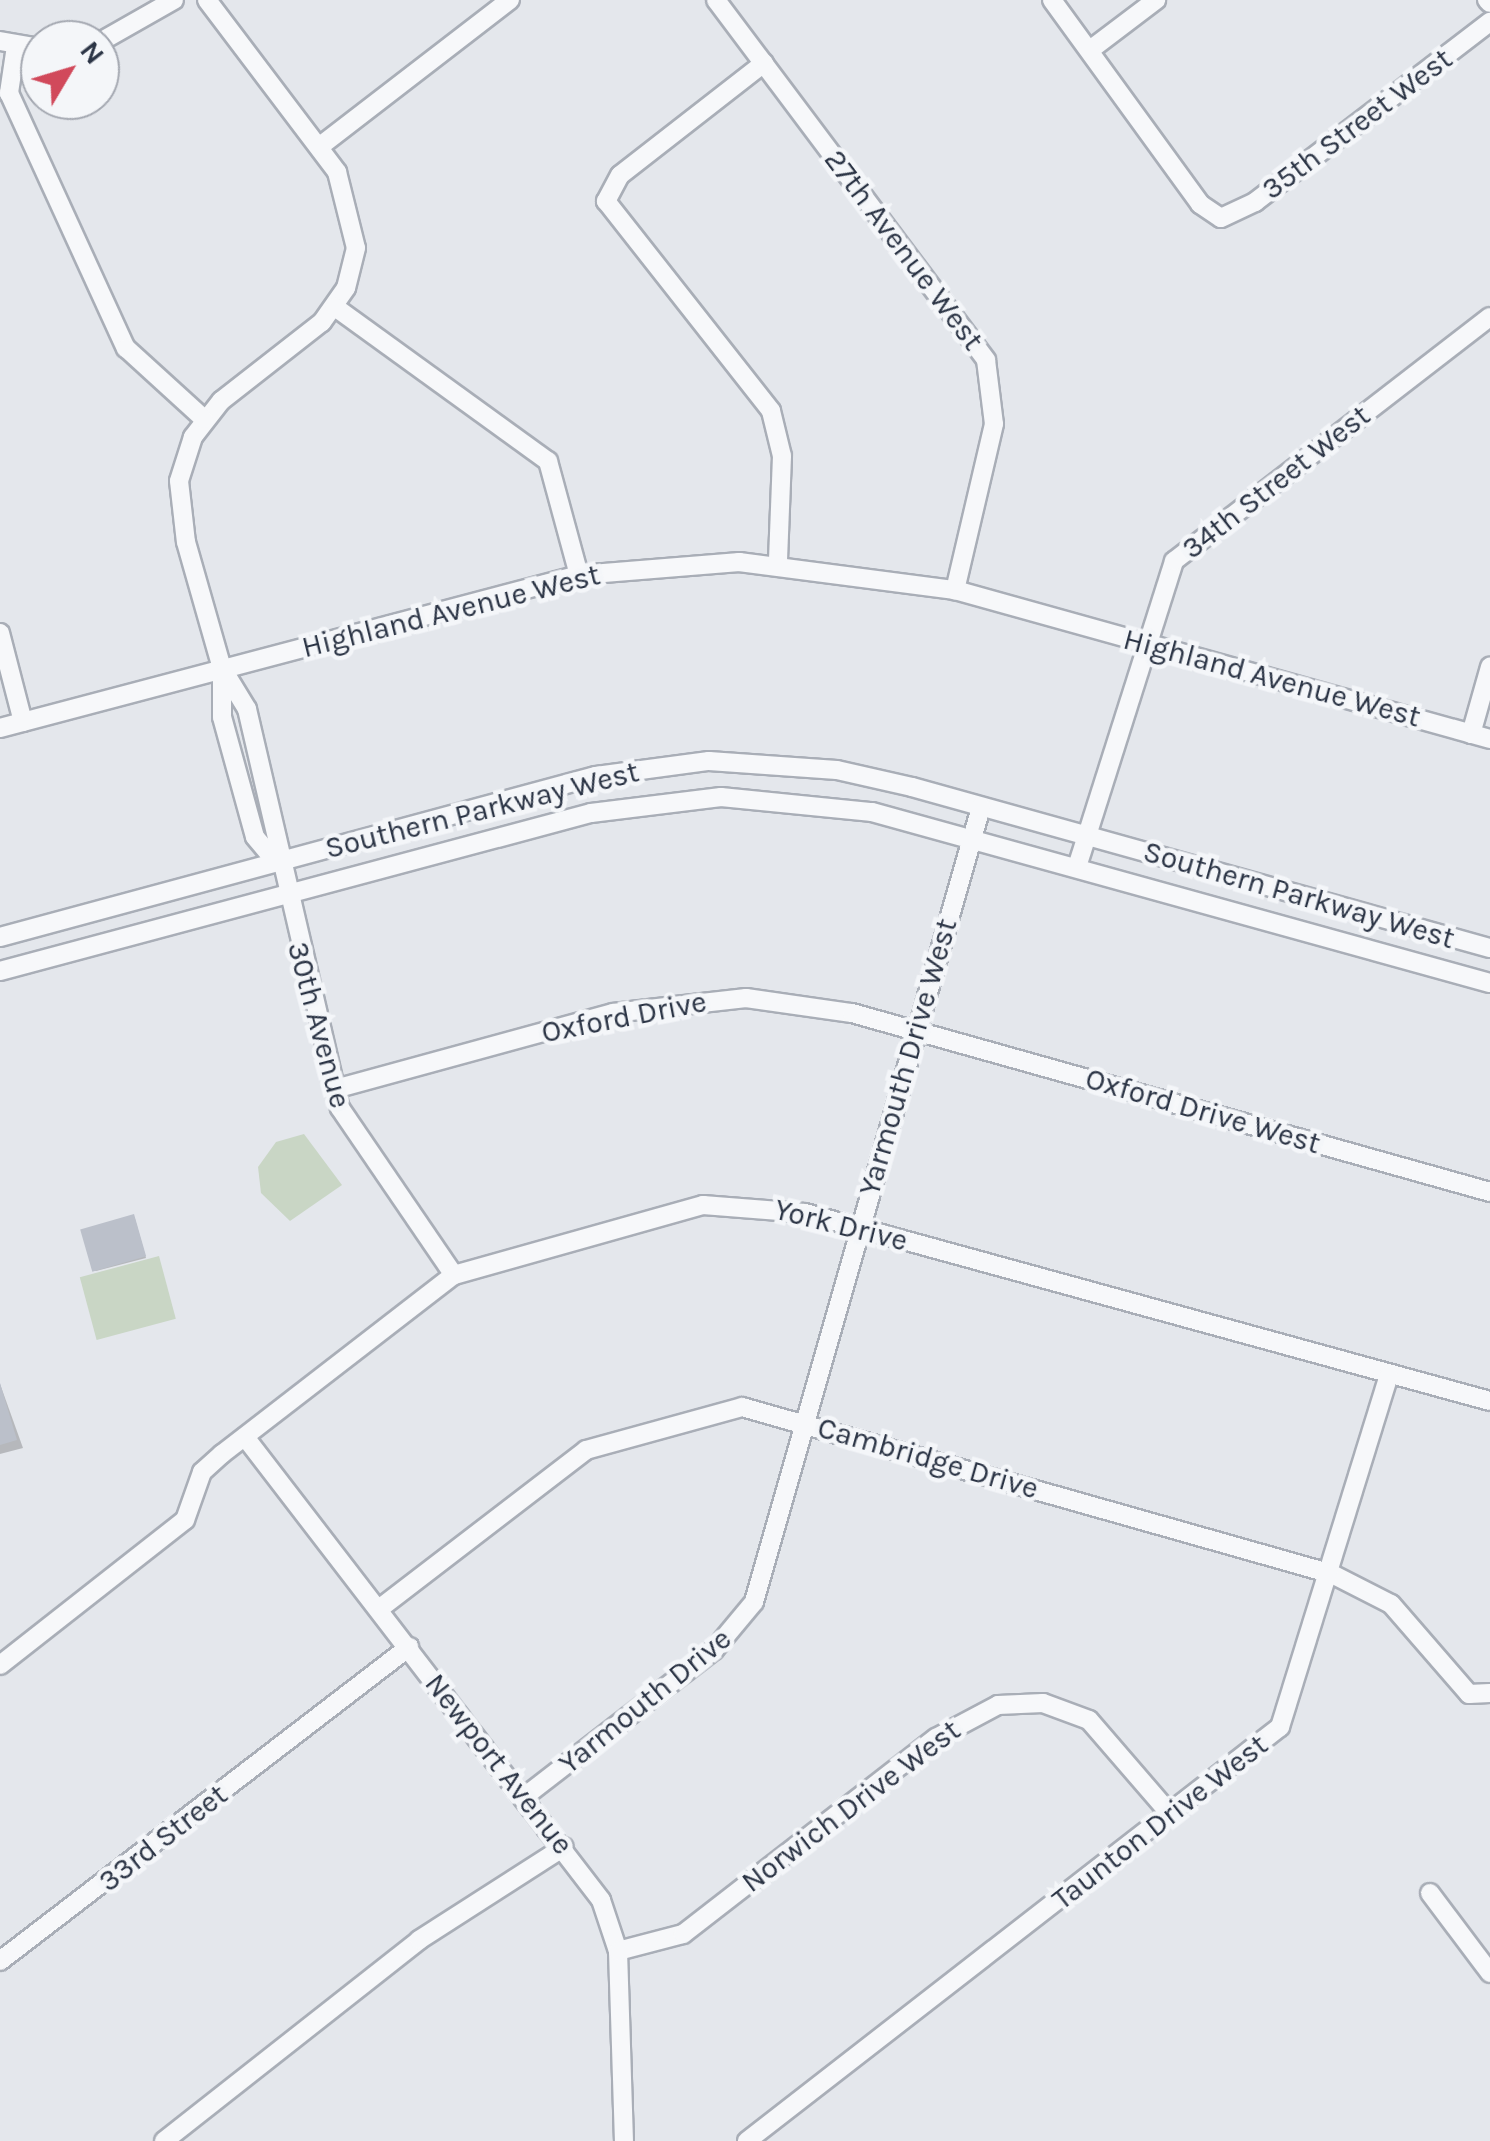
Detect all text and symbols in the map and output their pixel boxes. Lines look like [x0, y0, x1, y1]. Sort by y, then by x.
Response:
north arrow [20, 20, 120, 120]
text: N [73, 34, 112, 71]
street label: 35th Street West [1255, 41, 1459, 207]
street label: 27th Avenue West [817, 142, 991, 358]
street label: 34th Street West [1175, 397, 1377, 567]
street label: Highland Avenue West [298, 557, 604, 665]
street label: Highland Avenue West [1119, 621, 1425, 735]
street label: Southern Parkway West [321, 754, 643, 866]
street label: Southern Parkway West [1139, 833, 1459, 957]
street label: Yarmouth Drive West [851, 914, 965, 1200]
street label: 30th Avenue [280, 938, 358, 1112]
street label: Oxford Drive [539, 983, 709, 1051]
street label: Oxford Drive West [1081, 1060, 1325, 1162]
street label: York Drive [771, 1191, 911, 1259]
street label: Cambridge Drive [814, 1409, 1042, 1507]
street label: Yarmouth Drive [552, 1621, 738, 1781]
street label: Newport Avenue [417, 1666, 581, 1862]
street label: Norwich Drive West [734, 1712, 968, 1900]
street label: Taunton Drive West [1045, 1727, 1275, 1917]
street label: 33rd Street [91, 1777, 235, 1899]

